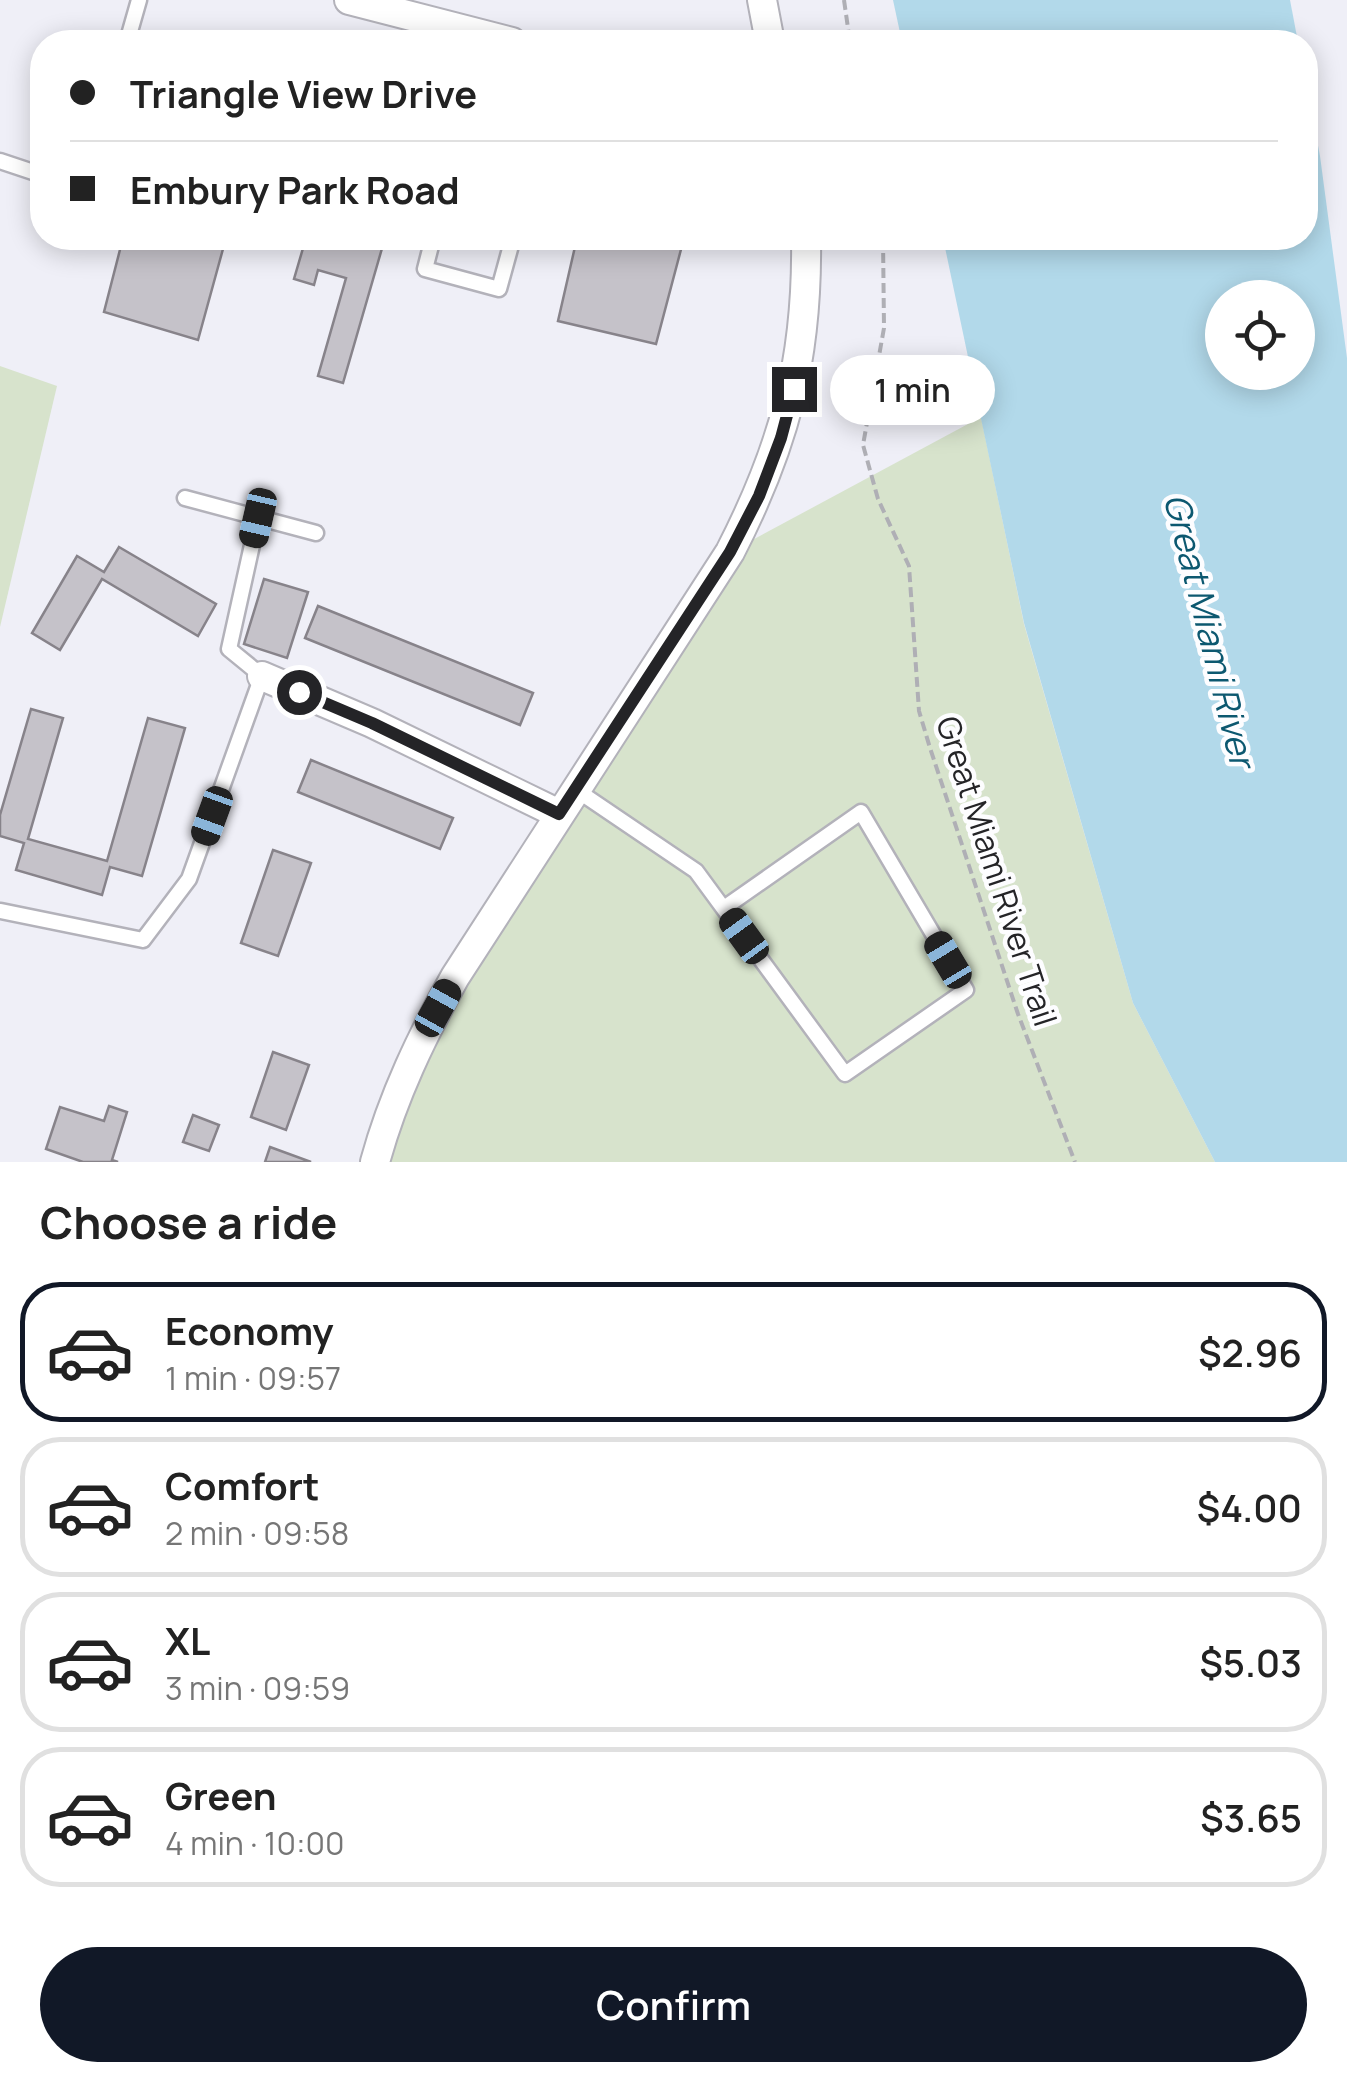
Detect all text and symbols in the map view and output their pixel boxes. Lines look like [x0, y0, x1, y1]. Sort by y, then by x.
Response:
text: Triangle View Drive [130, 67, 477, 119]
text: Embury Park Road [130, 163, 460, 215]
map controls [1205, 280, 1315, 390]
button: locate [1205, 280, 1315, 390]
callout: 1 min [829, 354, 994, 424]
route end [772, 367, 817, 412]
text: 1 min [874, 368, 951, 412]
car [237, 485, 279, 551]
water label: Great Miami River [1153, 488, 1268, 776]
route start [277, 670, 322, 715]
street label: Great Miami River Trail [926, 710, 1068, 1032]
car [188, 783, 236, 849]
car [714, 903, 774, 969]
car [920, 927, 976, 993]
car [410, 974, 466, 1042]
text: Choose a ride [40, 1191, 337, 1253]
text: Economy [165, 1304, 334, 1356]
icon: car [45, 1307, 135, 1397]
text: $2.96 [1198, 1326, 1302, 1378]
text: 1 min · 09:57 [165, 1356, 341, 1400]
text: Comfort [165, 1459, 319, 1511]
icon: car [45, 1462, 135, 1552]
text: $4.00 [1197, 1481, 1302, 1533]
text: 2 min · 09:58 [165, 1511, 349, 1555]
text: XL [165, 1614, 210, 1666]
icon: car [45, 1617, 135, 1707]
text: $5.03 [1199, 1636, 1302, 1688]
text: 3 min · 09:59 [165, 1666, 350, 1710]
text: Green [165, 1769, 277, 1821]
icon: car [45, 1772, 135, 1862]
text: $3.65 [1200, 1791, 1302, 1843]
text: 4 min · 10:00 [165, 1821, 345, 1865]
button: Confirm [40, 1947, 1307, 2062]

